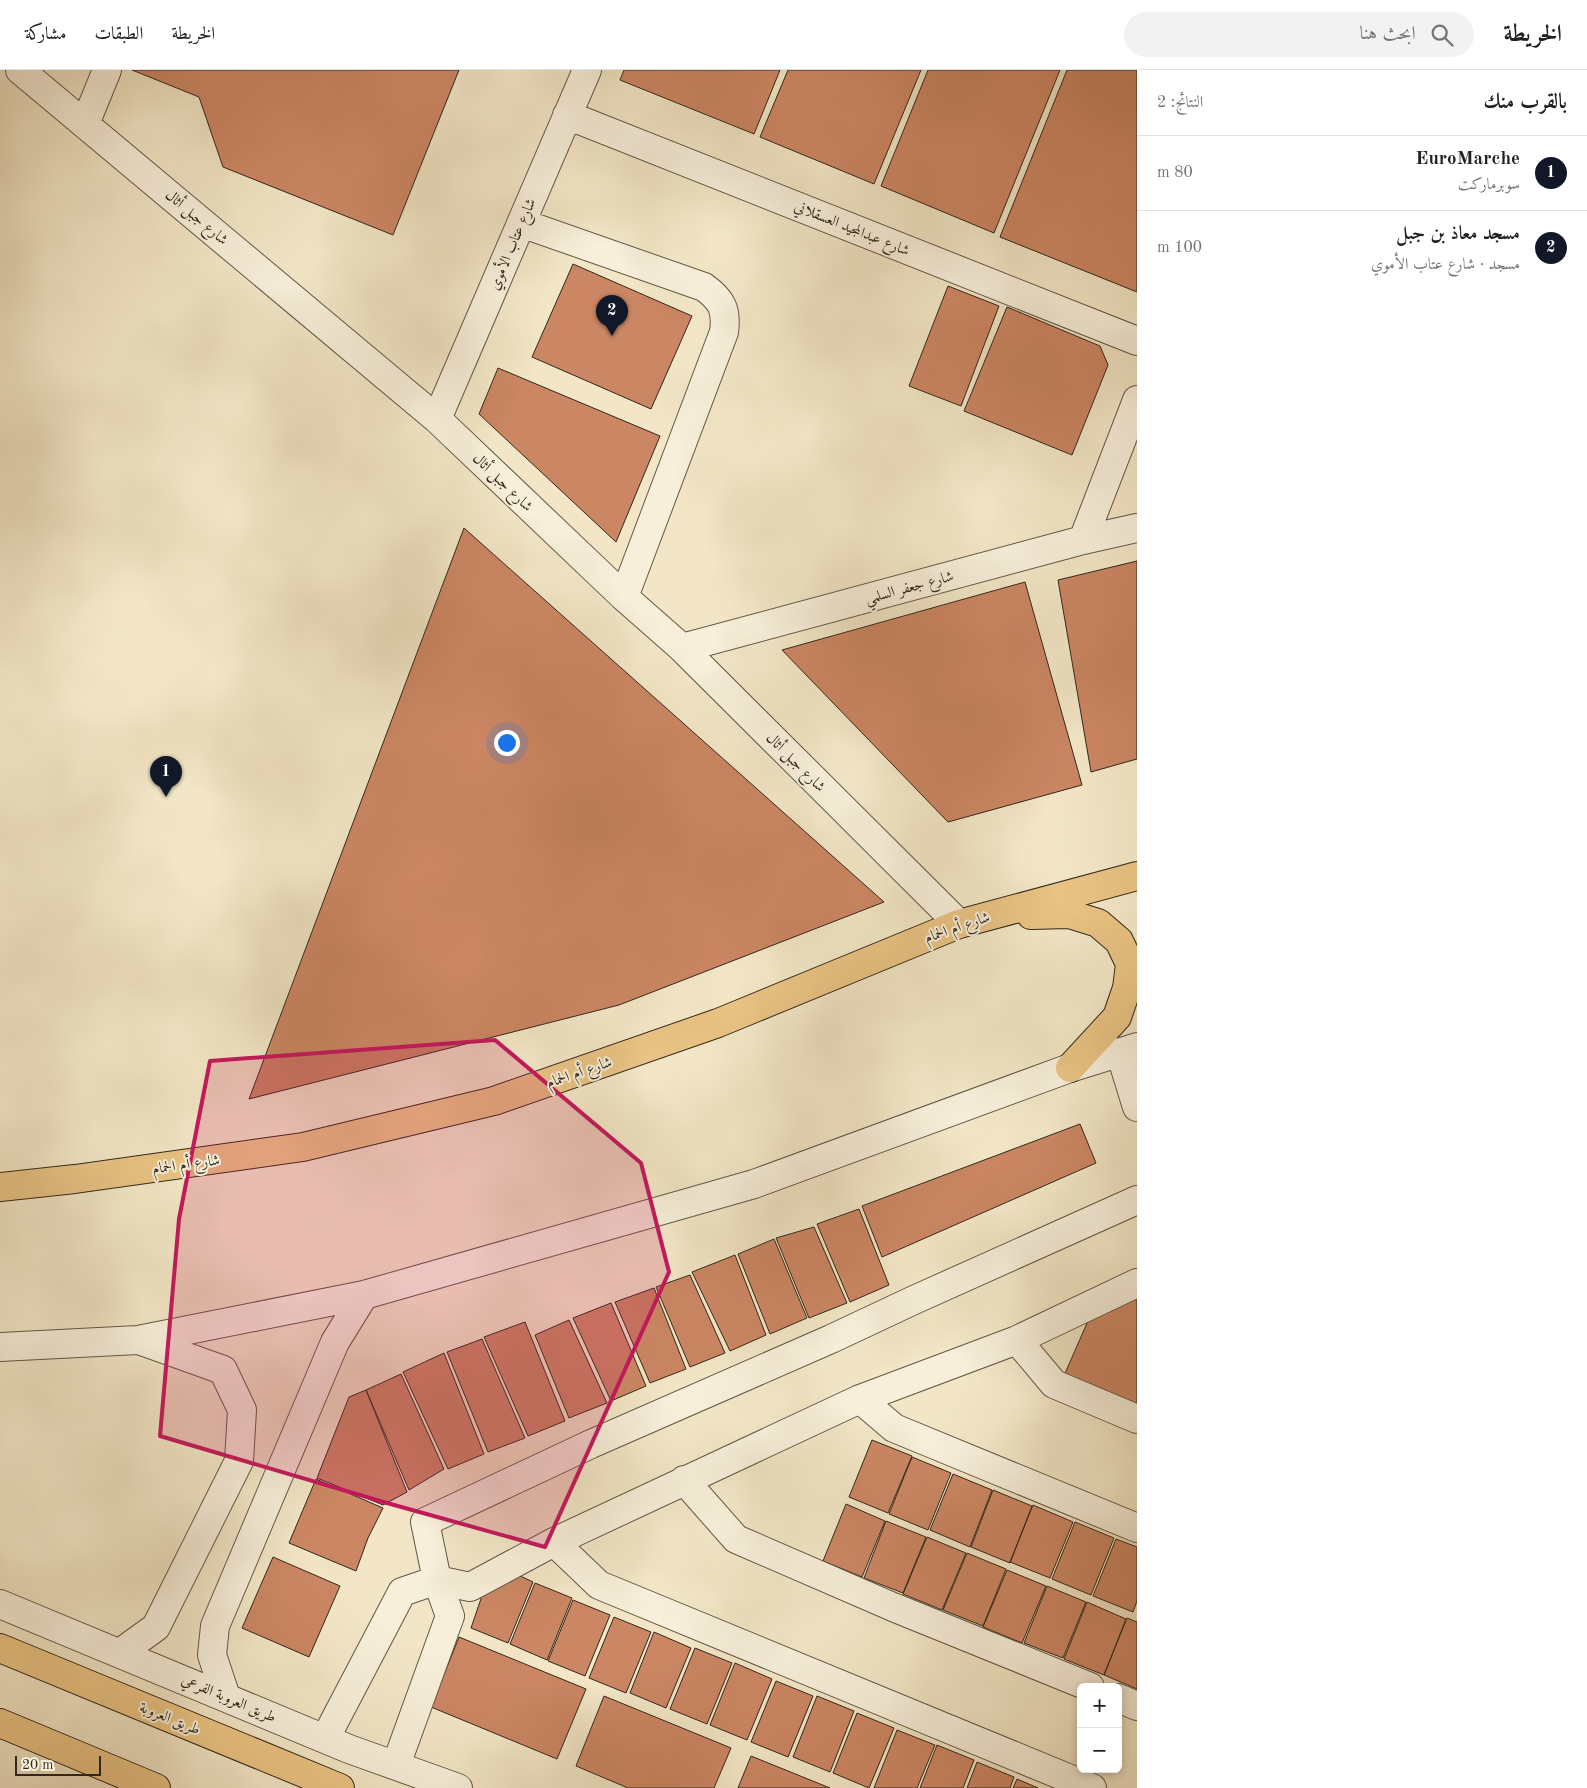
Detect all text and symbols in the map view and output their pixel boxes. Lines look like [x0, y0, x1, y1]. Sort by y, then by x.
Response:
search box [1124, 12, 1474, 57]
icon: search [1428, 21, 1456, 49]
text: الخريطة [1504, 23, 1562, 47]
text: مشاركة [25, 25, 66, 43]
text: الطبقات [94, 25, 143, 43]
text: الخريطة [171, 25, 215, 43]
text: ابحث هنا [1360, 25, 1416, 44]
text: بالقرب منك [1484, 92, 1567, 113]
text: النتائج: 2 [1157, 95, 1203, 111]
text: EuroMarche [1415, 150, 1520, 169]
text: 80 m [1157, 165, 1193, 181]
text: 1 [1546, 165, 1556, 181]
text: سوبرماركت [1458, 177, 1520, 193]
street label: شارع جبل أثال [159, 184, 233, 252]
street label: شارع عتاب الأموي [483, 195, 543, 294]
street label: شارع عبدالمجيد العسقلاني [790, 199, 912, 263]
text: مسجد معاذ بن جبل [1396, 225, 1520, 244]
text: 100 m [1157, 240, 1202, 256]
text: 2 [1546, 240, 1556, 256]
text: مسجد · شارع عتاب الأموي [1371, 257, 1520, 273]
pin: 2 [596, 295, 628, 336]
street label: شارع جبل أثال [466, 448, 538, 518]
street label: شارع جعفر السلمي [864, 569, 956, 612]
street label: شارع جبل أثال [760, 727, 831, 798]
your location [494, 730, 520, 756]
pin: 1 [150, 756, 182, 797]
street label: شارع أم الحمام [921, 906, 993, 950]
street label: شارع أم الحمام [543, 1051, 615, 1095]
street label: شارع أم الحمام [151, 1148, 221, 1182]
street label: طريق العروبة الفرعي [178, 1673, 278, 1729]
map controls [1077, 1683, 1122, 1773]
button: + [1077, 1683, 1122, 1728]
street label: طريق العروبة [137, 1700, 202, 1739]
button: − [1077, 1728, 1122, 1773]
scale bar [15, 1753, 101, 1776]
text: 20 m [22, 1758, 53, 1772]

